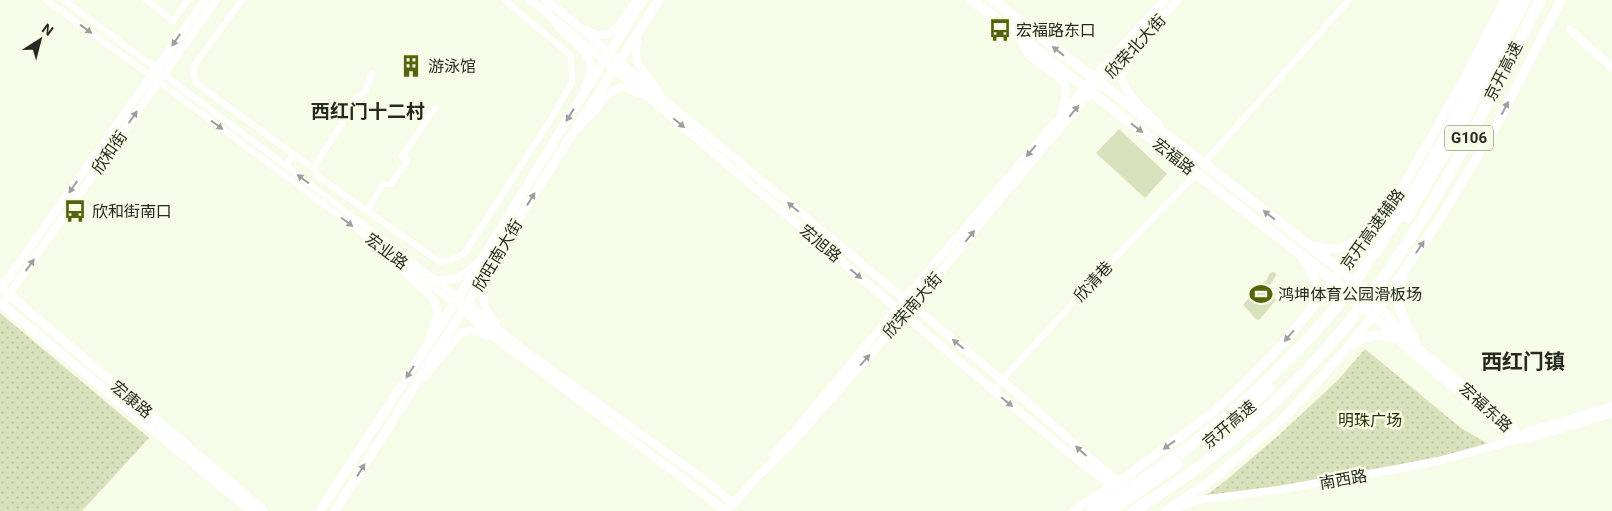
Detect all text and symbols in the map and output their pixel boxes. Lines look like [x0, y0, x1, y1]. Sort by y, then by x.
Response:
street label: 欣荣北大街 [1101, 11, 1170, 82]
north arrow [15, 15, 65, 65]
bus stop icon: 宏福路东口 [987, 17, 1013, 43]
text: N [39, 20, 56, 39]
place label: 宏福路东口 [1016, 21, 1096, 40]
one-way arrow [79, 23, 92, 34]
one-way arrow [171, 33, 181, 47]
street label: 京开高速 [1480, 38, 1526, 104]
one-way arrow [1052, 46, 1065, 56]
building icon: 游泳馆 [398, 53, 424, 79]
place label: 游泳馆 [428, 57, 476, 76]
district label: 西红门十二村 [311, 100, 425, 123]
one-way arrow [1501, 101, 1509, 116]
one-way arrow [1069, 105, 1080, 118]
one-way arrow [565, 108, 574, 122]
one-way arrow [128, 110, 138, 124]
one-way arrow [673, 117, 685, 128]
one-way arrow [210, 120, 224, 130]
one-way arrow [1130, 122, 1143, 133]
road number: G106 [1445, 126, 1493, 150]
street label: 欣和街 [88, 127, 131, 177]
street label: 宏福路 [1149, 134, 1198, 179]
one-way arrow [1025, 144, 1036, 157]
one-way arrow [296, 174, 310, 184]
one-way arrow [68, 180, 78, 194]
street label: 京开高速辅路 [1337, 185, 1408, 274]
one-way arrow [527, 192, 536, 205]
bus stop icon: 欣和街南口 [62, 198, 88, 224]
one-way arrow [787, 201, 800, 212]
place label: 欣和街南口 [92, 202, 172, 221]
one-way arrow [1263, 210, 1276, 221]
one-way arrow [340, 216, 353, 227]
street label: 欣旺南大街 [469, 216, 526, 294]
street label: 宏旭路 [796, 221, 845, 266]
street label: 宏业路 [362, 229, 412, 273]
one-way arrow [964, 230, 975, 243]
one-way arrow [1416, 240, 1425, 254]
street label: 欣清巷 [1070, 257, 1117, 305]
one-way arrow [25, 258, 35, 272]
one-way arrow [850, 268, 863, 279]
street label: 欣荣南大街 [879, 269, 946, 342]
sports icon: 鸿坤体育公园滑板场 [1248, 281, 1274, 307]
place label: 鸿坤体育公园滑板场 [1278, 285, 1422, 304]
one-way arrow [1283, 329, 1295, 341]
one-way arrow [953, 338, 965, 350]
district label: 西红门镇 [1481, 350, 1565, 374]
one-way arrow [859, 353, 870, 366]
one-way arrow [405, 365, 415, 379]
street label: 宏康路 [107, 377, 156, 422]
street label: 宏福东路 [1456, 379, 1516, 436]
one-way arrow [1000, 396, 1013, 407]
street label: 京开高速 [1199, 397, 1260, 452]
park label: 明珠广场 [1338, 411, 1402, 430]
one-way arrow [1163, 440, 1176, 450]
one-way arrow [1075, 445, 1088, 456]
one-way arrow [356, 463, 366, 477]
street label: 南西路 [1318, 466, 1368, 493]

